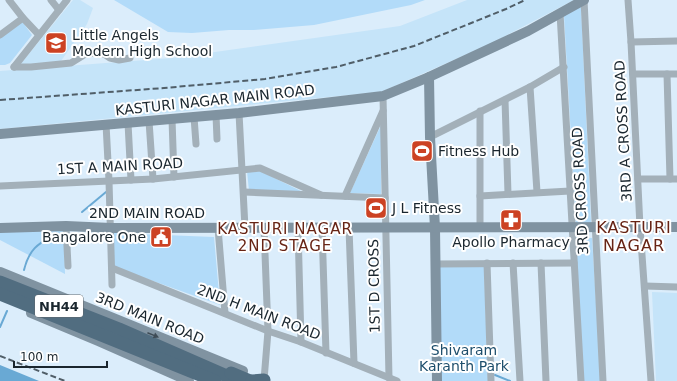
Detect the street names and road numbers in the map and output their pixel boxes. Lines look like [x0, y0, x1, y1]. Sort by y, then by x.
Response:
street label: 3RD A CROSS ROAD [611, 60, 635, 202]
street label: KASTURI NAGAR MAIN ROAD [114, 82, 316, 118]
street label: 3RD CROSS ROAD [569, 127, 591, 255]
street label: 1ST A MAIN ROAD [56, 155, 184, 177]
street label: 2ND MAIN ROAD [89, 205, 205, 221]
street label: 1ST D CROSS [365, 239, 383, 333]
street label: 2ND H MAIN ROAD [195, 281, 323, 343]
street label: 3RD MAIN ROAD [93, 289, 207, 347]
road number: NH44 [35, 295, 83, 317]

